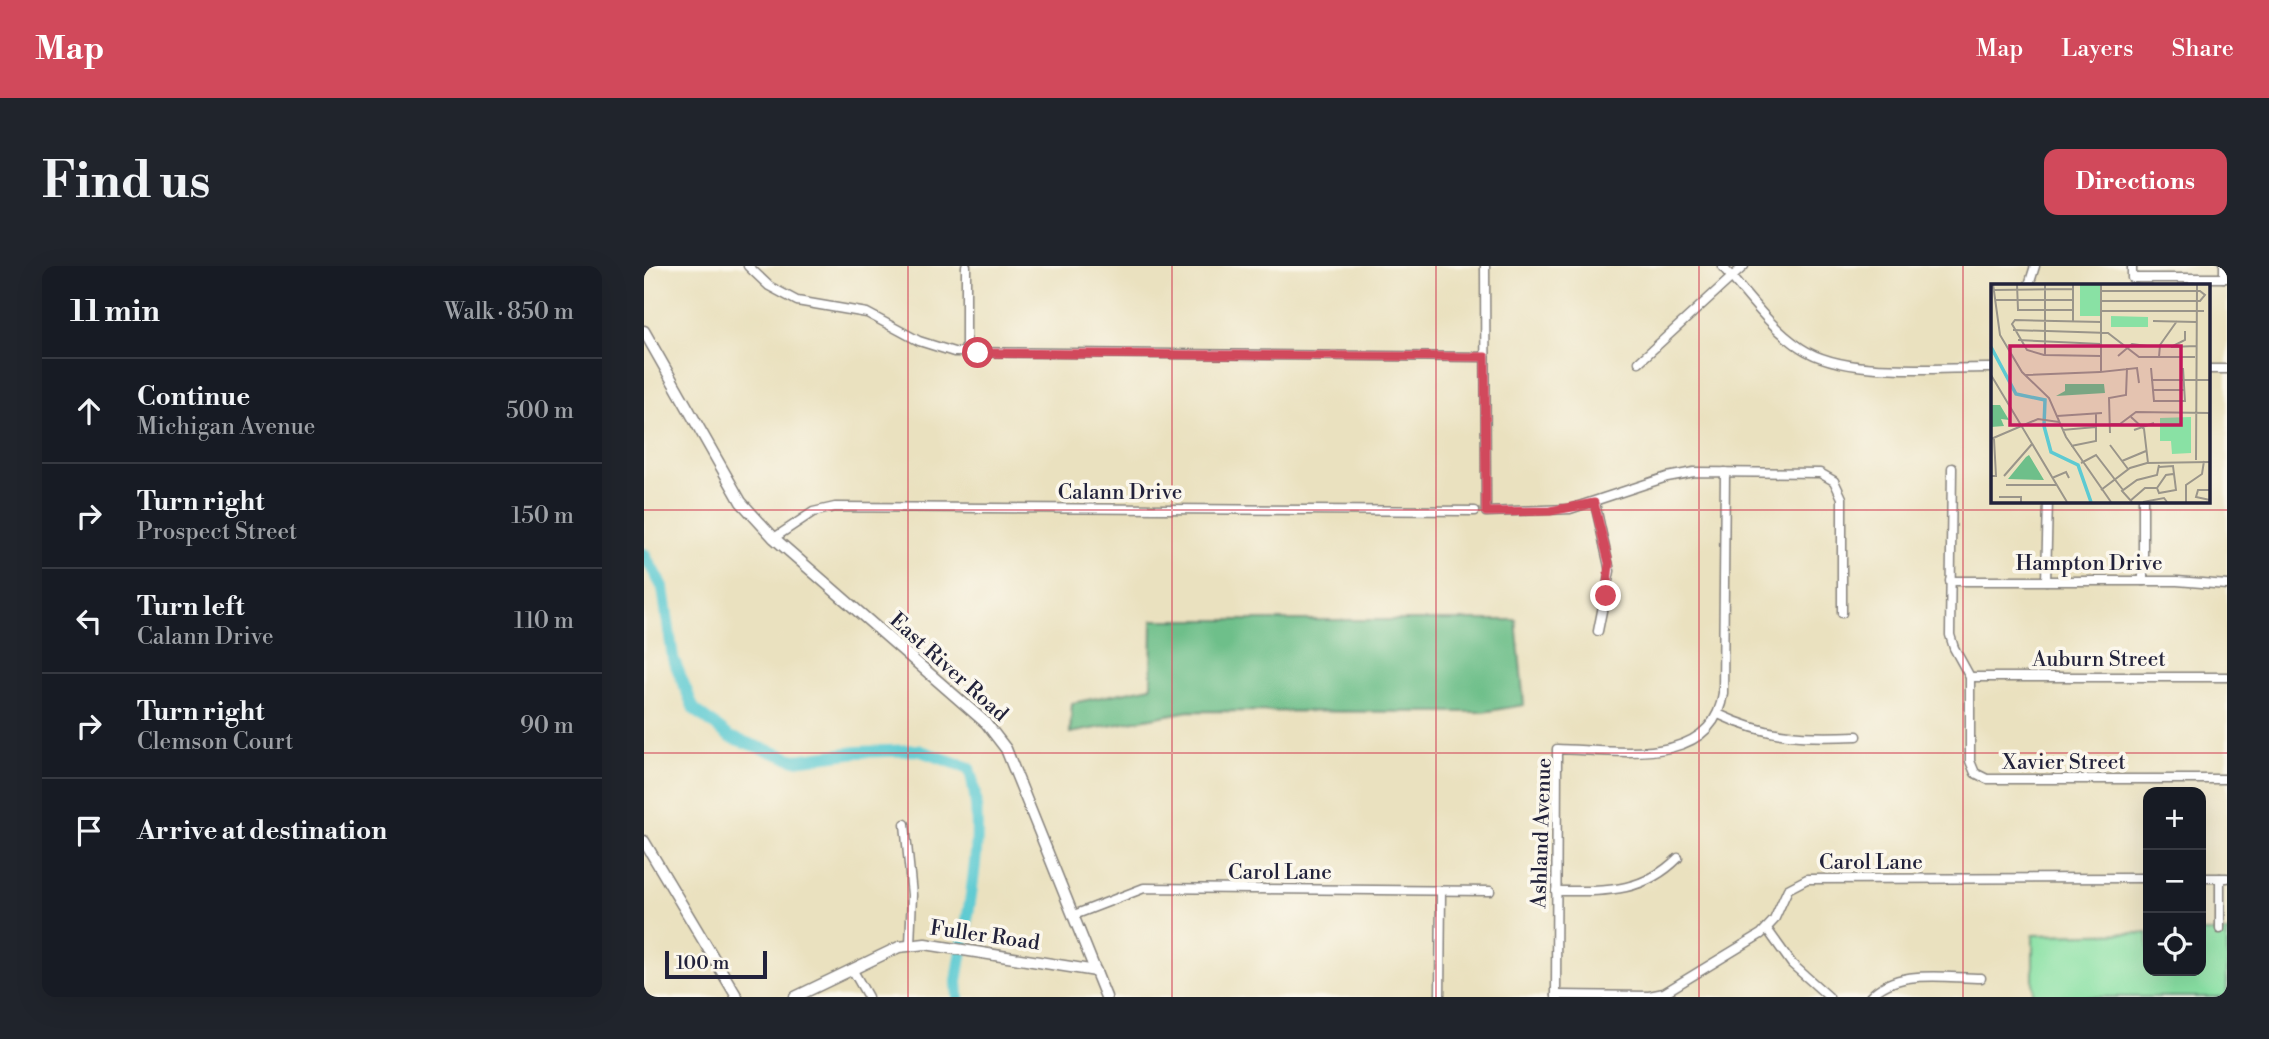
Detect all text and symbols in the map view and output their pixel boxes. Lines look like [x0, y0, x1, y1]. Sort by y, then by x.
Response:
text: Map [35, 29, 104, 70]
text: Map [1976, 34, 2023, 64]
text: Layers [2061, 34, 2133, 64]
text: Share [2171, 34, 2234, 64]
button: Directions [2044, 149, 2227, 215]
text: Find us [42, 152, 211, 213]
inset map [1991, 284, 2210, 502]
text: 11 min [70, 293, 160, 331]
text: Walk · 850 m [444, 298, 574, 326]
route start [962, 337, 993, 368]
text: Continue [137, 381, 250, 413]
icon: ahead [70, 392, 108, 430]
text: 500 m [506, 397, 574, 425]
text: Michigan Avenue [137, 413, 315, 441]
street label: Calann Drive [1058, 480, 1182, 506]
text: Turn right [137, 486, 265, 518]
icon: right [70, 497, 108, 535]
text: 150 m [511, 502, 574, 530]
text: Prospect Street [137, 518, 297, 546]
street label: Hampton Drive [2015, 551, 2163, 577]
route end [1590, 580, 1621, 611]
text: Turn left [137, 591, 245, 623]
icon: left [70, 602, 108, 640]
text: 110 m [514, 607, 574, 635]
street label: East River Road [884, 608, 1013, 728]
text: Calann Drive [137, 623, 274, 651]
street label: Auburn Street [2031, 647, 2166, 673]
text: Turn right [137, 696, 265, 728]
icon: right [70, 707, 108, 745]
text: 90 m [520, 712, 574, 740]
text: Clemson Court [137, 728, 293, 756]
street label: Xavier Street [2001, 750, 2126, 776]
street label: Ashland Avenue [1526, 757, 1558, 910]
map controls [2143, 787, 2206, 976]
button: + [2143, 787, 2206, 850]
icon: arrive [70, 812, 108, 850]
text: Arrive at destination [137, 815, 387, 847]
street label: Carol Lane [1819, 850, 1923, 876]
button: − [2143, 850, 2206, 913]
street label: Carol Lane [1228, 860, 1332, 886]
button: locate [2143, 913, 2206, 976]
street label: Fuller Road [928, 915, 1042, 957]
scale bar [665, 948, 766, 980]
text: 100 m [676, 951, 729, 975]

